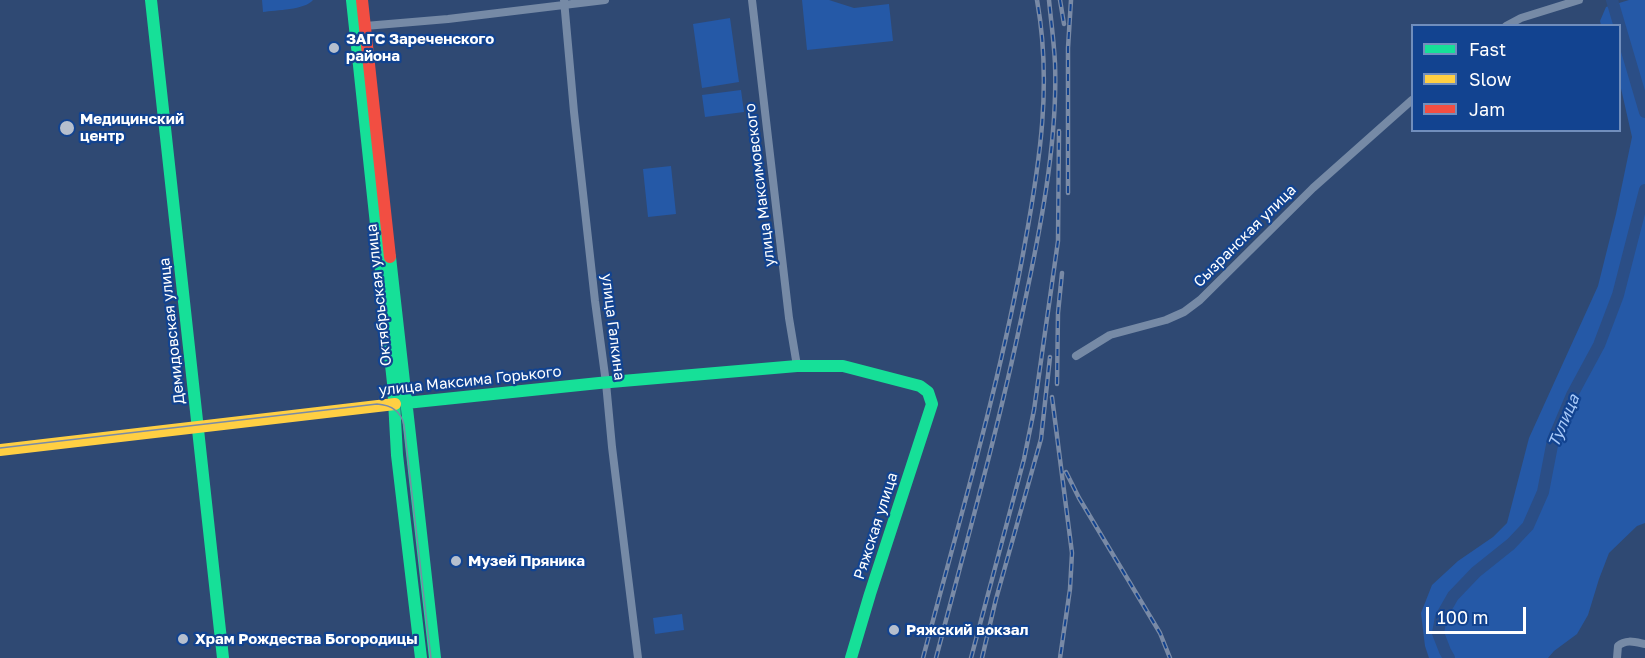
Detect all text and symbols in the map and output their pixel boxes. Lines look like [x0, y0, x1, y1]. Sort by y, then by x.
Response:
legend [1411, 24, 1621, 132]
place label: ЗАГС Зареченского района [346, 30, 494, 65]
text: Fast [1469, 38, 1506, 60]
marker: ЗАГС Зареченского района [327, 41, 341, 55]
text: Slow [1469, 68, 1511, 90]
text: Jam [1469, 98, 1505, 120]
street label: улица Максимовского [741, 102, 779, 268]
place label: Медицинский центр [80, 110, 184, 145]
marker: Медицинский центр [58, 119, 76, 137]
street label: Сызранская улица [1190, 181, 1300, 291]
street label: Октябрьская улица [363, 223, 395, 367]
street label: Демидовская улица [155, 257, 189, 405]
street label: улица Галкина [598, 273, 628, 381]
street label: улица Максима Горького [378, 362, 562, 400]
water label: Тулица [1544, 392, 1584, 450]
street label: Ряжская улица [850, 470, 902, 582]
place label: Музей Пряника [468, 552, 585, 570]
marker: Музей Пряника [449, 554, 463, 568]
scale bar [1429, 595, 1530, 633]
text: 100 m [1437, 606, 1488, 628]
place label: Ряжский вокзал [906, 621, 1028, 639]
marker: Ряжский вокзал [887, 623, 901, 637]
place label: Храм Рождества Богородицы [195, 630, 418, 648]
marker: Храм Рождества Богородицы [176, 632, 190, 646]

